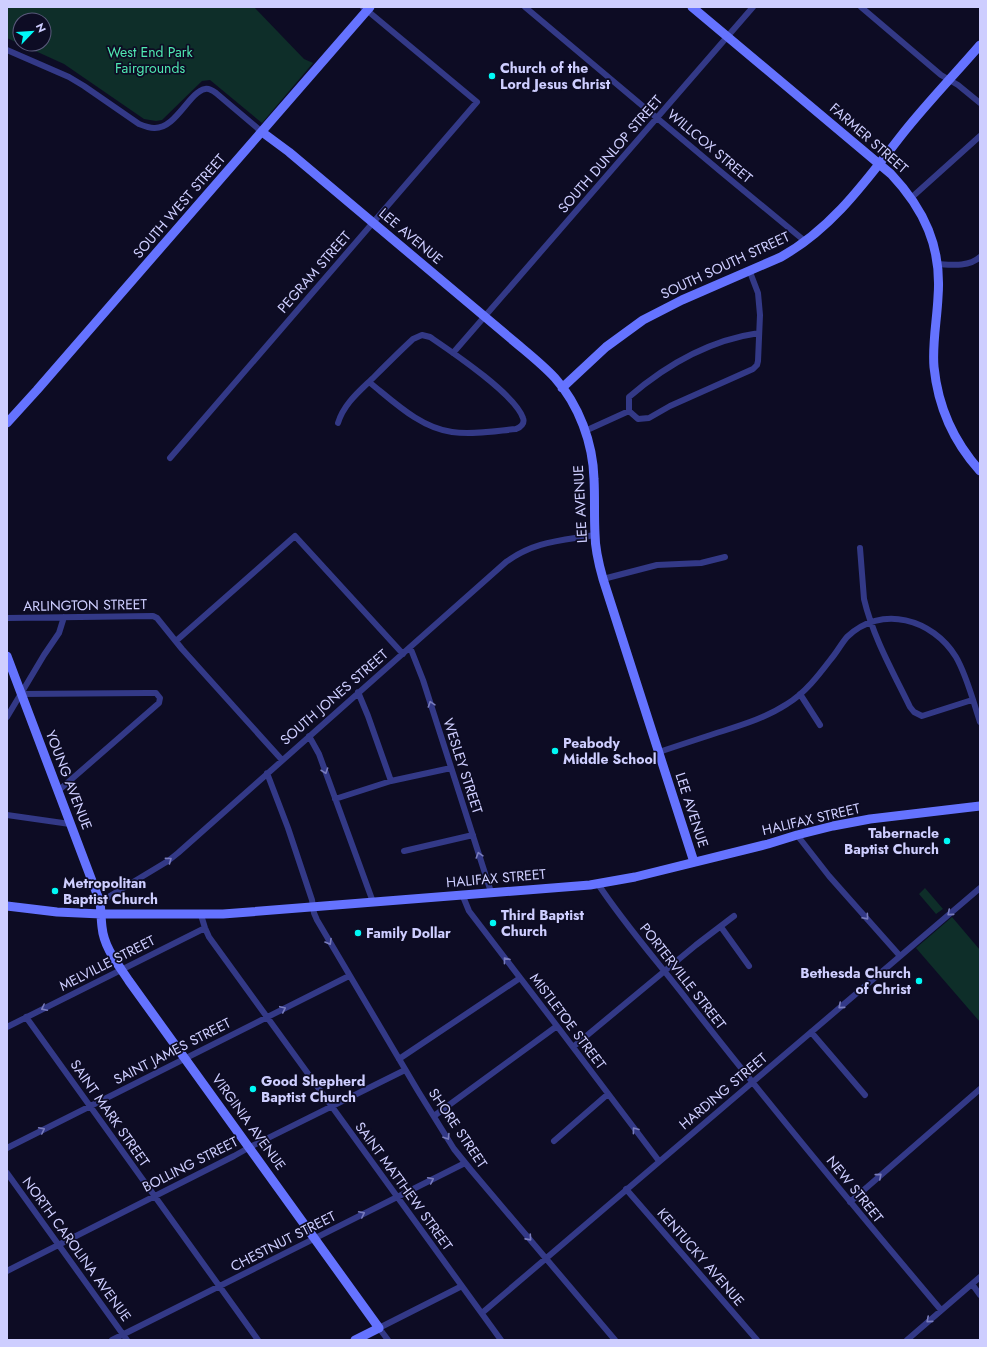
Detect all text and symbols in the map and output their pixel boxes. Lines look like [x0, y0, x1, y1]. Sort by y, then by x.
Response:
north arrow [12, 12, 52, 52]
text: N [32, 20, 50, 35]
park label: West End Park Fairgrounds [107, 42, 193, 78]
place label: Church of the Lord Jesus Christ [500, 58, 611, 94]
marker: Church of the Lord Jesus Christ [487, 71, 497, 81]
street label: SOUTH DUNLOP STREET [553, 90, 667, 217]
street label: FARMER STREET [825, 98, 913, 178]
street label: WILLCOX STREET [663, 104, 757, 188]
street label: SOUTH WEST STREET [128, 149, 230, 262]
street label: LEE AVENUE [375, 203, 447, 269]
street label: PEGRAM STREET [273, 226, 356, 317]
street label: SOUTH SOUTH STREET [657, 226, 793, 304]
street label: LEE AVENUE [568, 465, 592, 543]
street label: ARLINGTON STREET [23, 594, 148, 616]
street label: SOUTH JONES STREET [276, 644, 393, 749]
one-way arrow [427, 701, 436, 708]
street label: WESLEY STREET [438, 716, 488, 817]
street label: YOUNG AVENUE [41, 727, 97, 833]
place label: Peabody Middle School [563, 733, 657, 769]
marker: Peabody Middle School [550, 746, 560, 756]
one-way arrow [320, 767, 328, 774]
street label: LEE AVENUE [670, 770, 714, 850]
street label: HALIFAX STREET [760, 798, 863, 840]
place label: Tabernacle Baptist Church [844, 823, 939, 859]
marker: Tabernacle Baptist Church [942, 836, 952, 846]
one-way arrow [475, 851, 484, 858]
one-way arrow [165, 857, 172, 864]
street label: HALIFAX STREET [445, 864, 547, 892]
place label: Metropolitan Baptist Church [63, 873, 158, 909]
marker: Metropolitan Baptist Church [50, 886, 60, 896]
place label: Third Baptist Church [501, 905, 584, 941]
one-way arrow [948, 908, 955, 915]
one-way arrow [861, 912, 868, 920]
marker: Third Baptist Church [488, 918, 498, 928]
street label: PORTERVILLE STREET [635, 919, 731, 1034]
place label: Family Dollar [366, 923, 451, 943]
marker: Family Dollar [353, 928, 363, 938]
street label: MELVILLE STREET [56, 930, 159, 996]
one-way arrow [324, 938, 331, 945]
one-way arrow [504, 957, 511, 964]
place label: Bethesda Church of Christ [800, 963, 912, 999]
street label: MISTLETOE STREET [525, 969, 611, 1074]
marker: Bethesda Church of Christ [914, 976, 924, 986]
one-way arrow [838, 1002, 845, 1009]
one-way arrow [41, 1003, 49, 1011]
one-way arrow [279, 1006, 286, 1014]
street label: SAINT JAMES STREET [110, 1013, 235, 1089]
street label: HARDING STREET [674, 1048, 772, 1134]
street label: SAINT MARK STREET [66, 1056, 155, 1171]
street label: VIRGINIA AVENUE [207, 1070, 291, 1174]
place label: Good Shepherd Baptist Church [261, 1071, 366, 1107]
marker: Good Shepherd Baptist Church [248, 1084, 258, 1094]
street label: SHORE STREET [424, 1084, 492, 1172]
street label: SAINT MATTHEW STREET [350, 1118, 458, 1255]
one-way arrow [633, 1127, 640, 1134]
one-way arrow [38, 1128, 45, 1135]
street label: BOLLING STREET [139, 1131, 242, 1197]
one-way arrow [442, 1133, 450, 1140]
street label: NEW STREET [822, 1151, 888, 1227]
street label: NORTH CAROLINA AVENUE [18, 1173, 136, 1325]
one-way arrow [875, 1173, 882, 1180]
one-way arrow [427, 1177, 434, 1185]
street label: KENTUCKY AVENUE [653, 1204, 749, 1310]
street label: CHESTNUT STREET [227, 1206, 340, 1276]
one-way arrow [358, 1212, 365, 1219]
one-way arrow [524, 1233, 531, 1240]
one-way arrow [926, 1316, 934, 1323]

